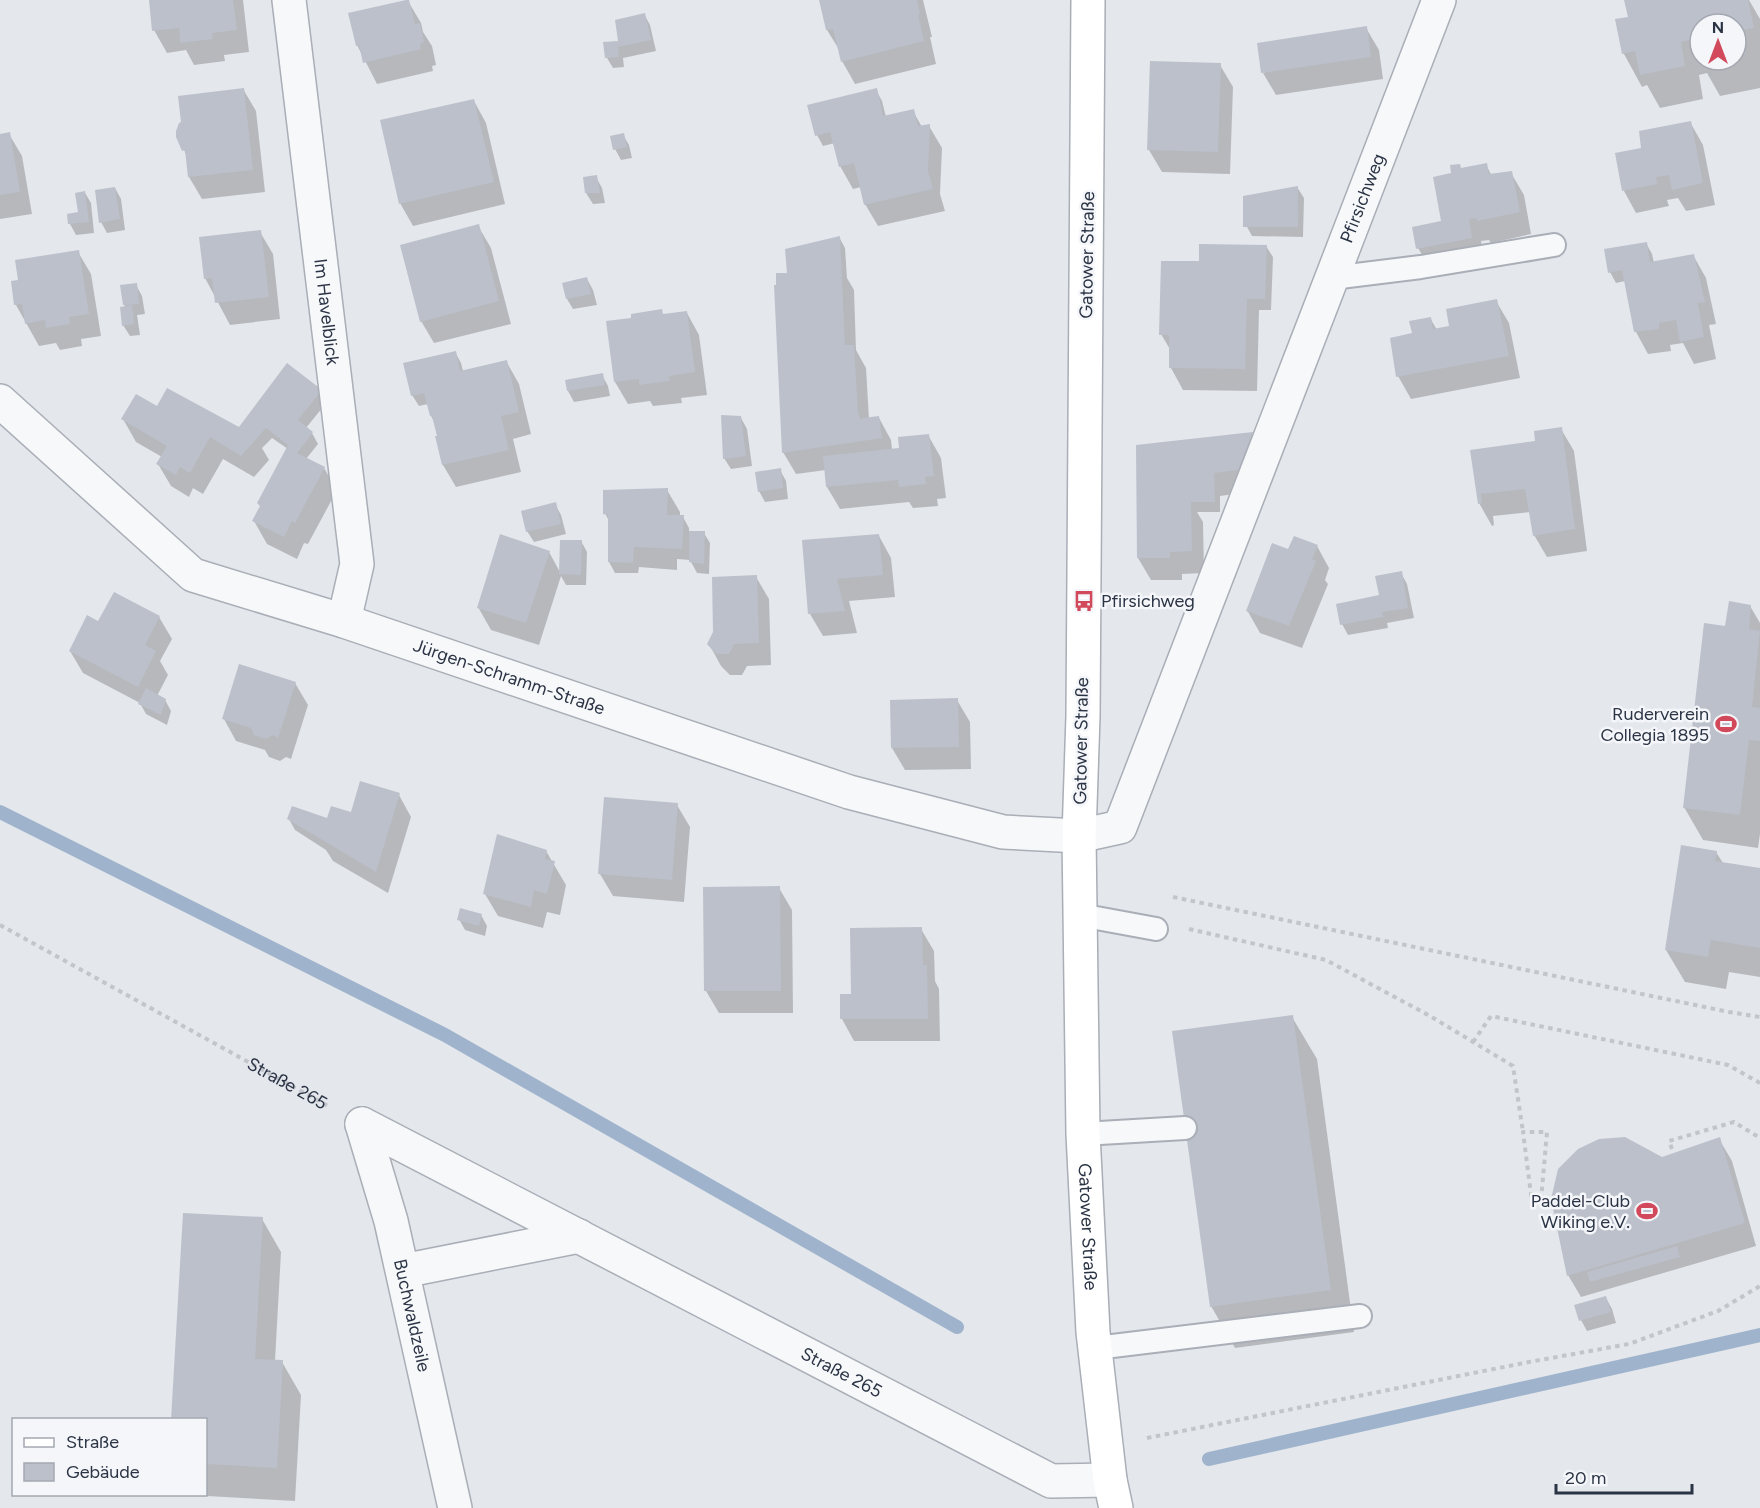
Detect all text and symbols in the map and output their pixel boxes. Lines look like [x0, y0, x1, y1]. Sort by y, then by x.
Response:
north arrow [1688, 12, 1748, 72]
text: N [1712, 18, 1724, 37]
street label: Pfirsichweg [1335, 150, 1390, 246]
street label: Gatower Straße [1075, 191, 1099, 319]
street label: Im Havelblick [309, 257, 344, 367]
bus stop icon: Pfirsichweg [1072, 589, 1096, 613]
place label: Pfirsichweg [1101, 590, 1195, 612]
street label: Jürgen-Schramm-Straße [410, 634, 608, 720]
street label: Gatower Straße [1069, 677, 1093, 805]
place label: Ruderverein Collegia 1895 [1600, 703, 1709, 746]
sports icon: Ruderverein Collegia 1895 [1714, 712, 1738, 736]
street label: Straße 265 [243, 1053, 331, 1114]
street label: Gatower Straße [1073, 1163, 1102, 1291]
place label: Paddel-Club Wiking e.V. [1531, 1190, 1630, 1233]
sports icon: Paddel-Club Wiking e.V. [1635, 1199, 1659, 1223]
street label: Buchwaldzeile [389, 1257, 435, 1374]
street label: Straße 265 [797, 1342, 886, 1402]
legend [12, 1418, 207, 1496]
text: Straße [66, 1431, 119, 1453]
scale bar [1556, 1457, 1692, 1495]
text: Gebäude [66, 1461, 140, 1483]
text: 20 m [1565, 1467, 1606, 1489]

